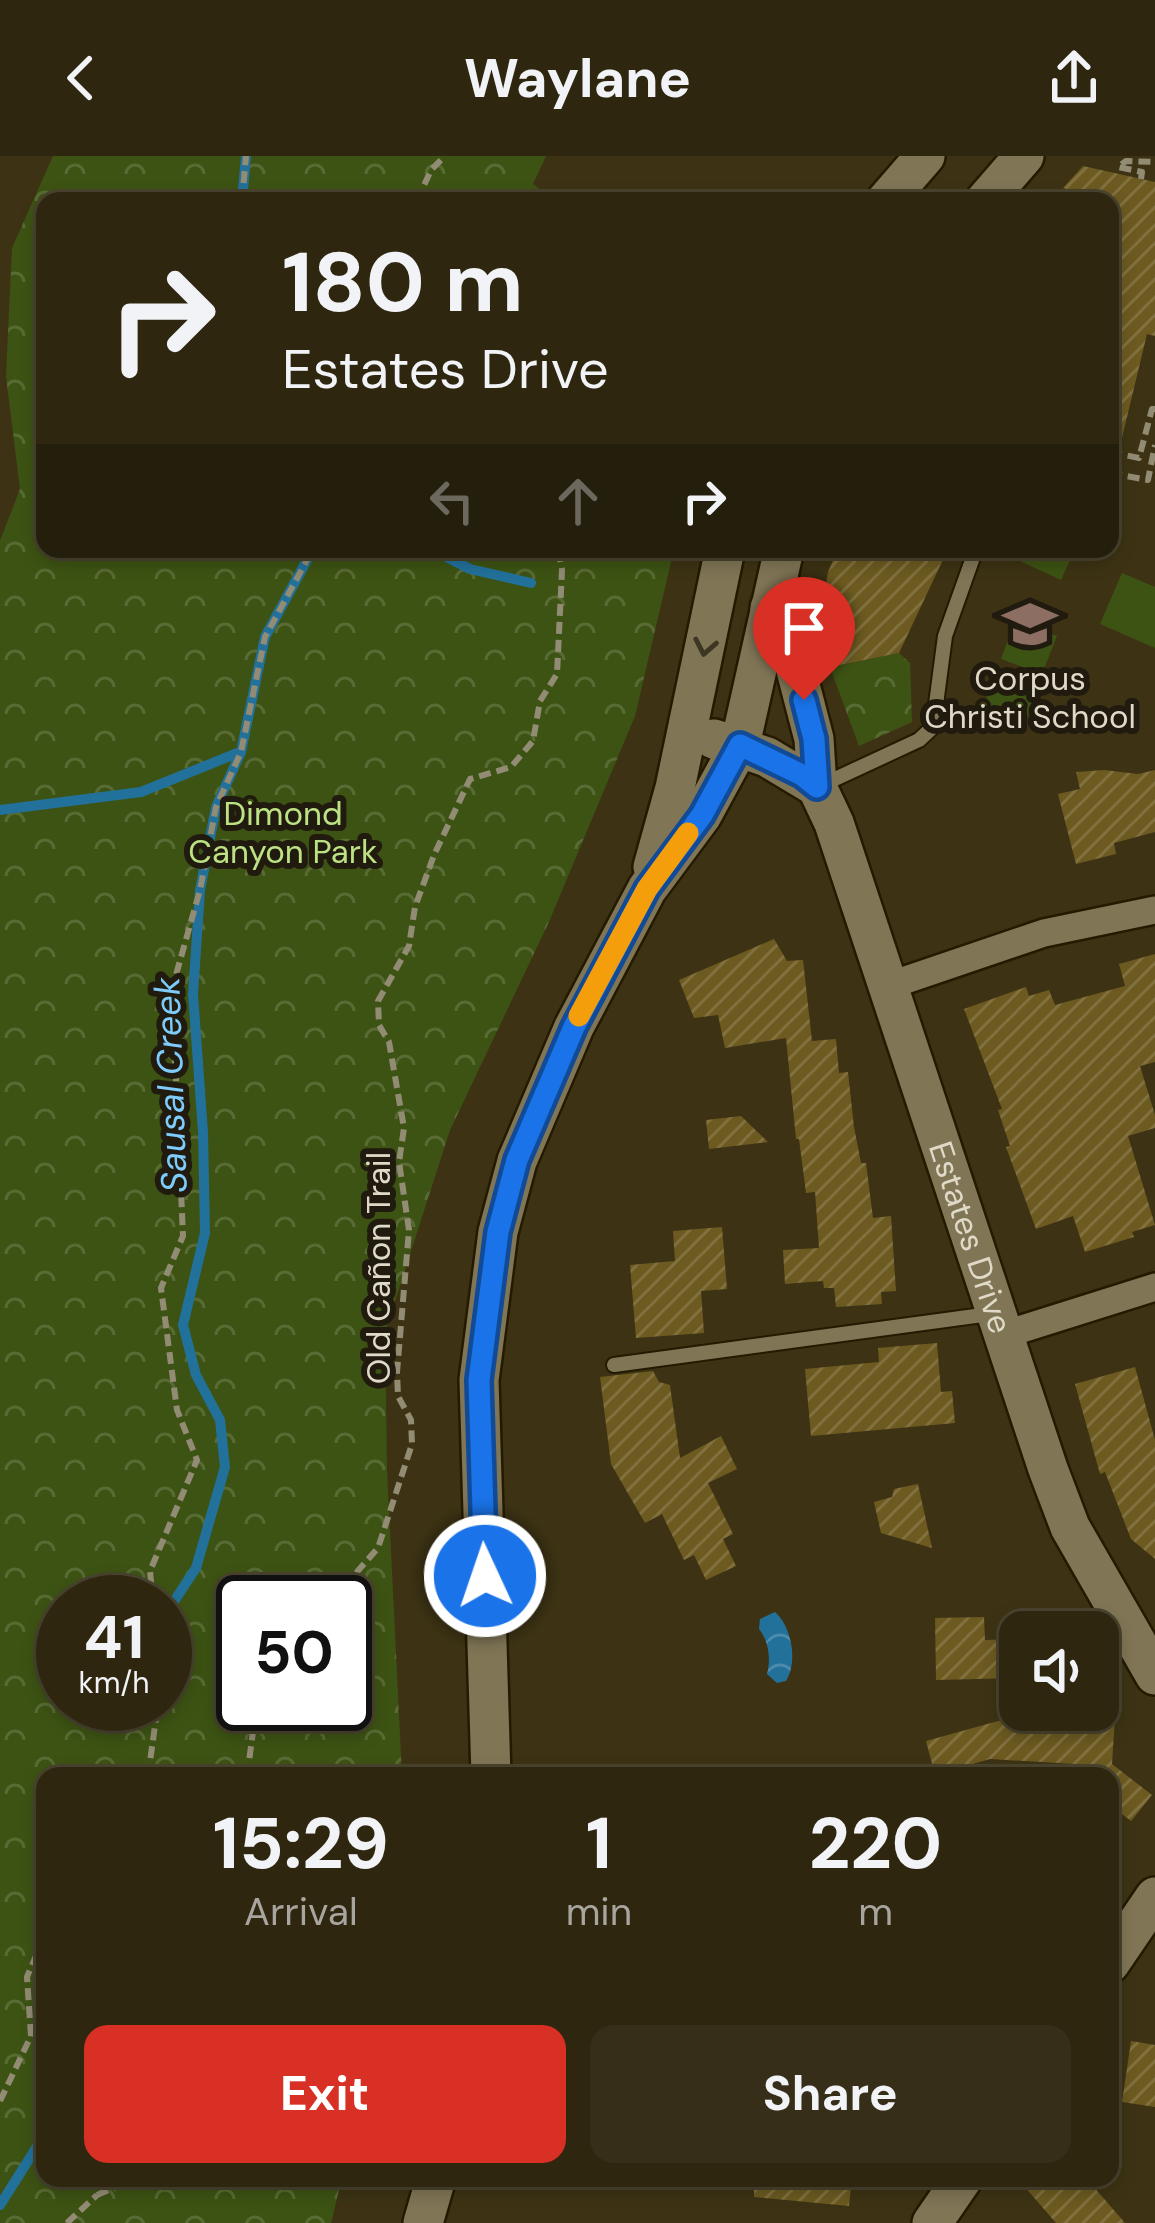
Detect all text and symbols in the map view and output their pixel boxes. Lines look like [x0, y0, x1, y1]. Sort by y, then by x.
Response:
text: Waylane [464, 43, 691, 114]
icon: back [48, 45, 114, 111]
icon: share [1041, 45, 1107, 111]
text: 180 m [282, 228, 524, 337]
icon: right [84, 240, 240, 396]
text: Estates Drive [282, 334, 609, 405]
icon: left [419, 468, 485, 534]
icon: ahead [545, 468, 611, 534]
icon: right [671, 468, 737, 534]
pin [753, 577, 855, 700]
icon: arrive [771, 595, 837, 661]
school or university icon: Corpus Christi School [1001, 595, 1059, 653]
one-way arrow [693, 636, 719, 656]
place label: Corpus Christi School [924, 657, 1136, 738]
park label: Dimond Canyon Park [188, 792, 378, 873]
water label: Sausal Creek [143, 976, 198, 1194]
street label: Estates Drive [919, 1136, 1023, 1339]
street label: Old Cañon Trail [357, 1152, 400, 1384]
position arrow [422, 1513, 548, 1639]
speed limit sign: 50 [216, 1575, 372, 1731]
text: 41 [84, 1598, 144, 1677]
map controls [999, 1611, 1119, 1731]
button: sound [999, 1611, 1119, 1731]
text: km/h [79, 1663, 149, 1702]
text: 15:29 [213, 1797, 389, 1890]
text: 1 [586, 1797, 612, 1890]
text: 220 [809, 1797, 942, 1890]
text: Arrival [244, 1886, 358, 1937]
text: min [566, 1886, 632, 1937]
text: m [858, 1886, 893, 1937]
button: Exit [84, 2025, 566, 2163]
button: Share [590, 2025, 1071, 2163]

